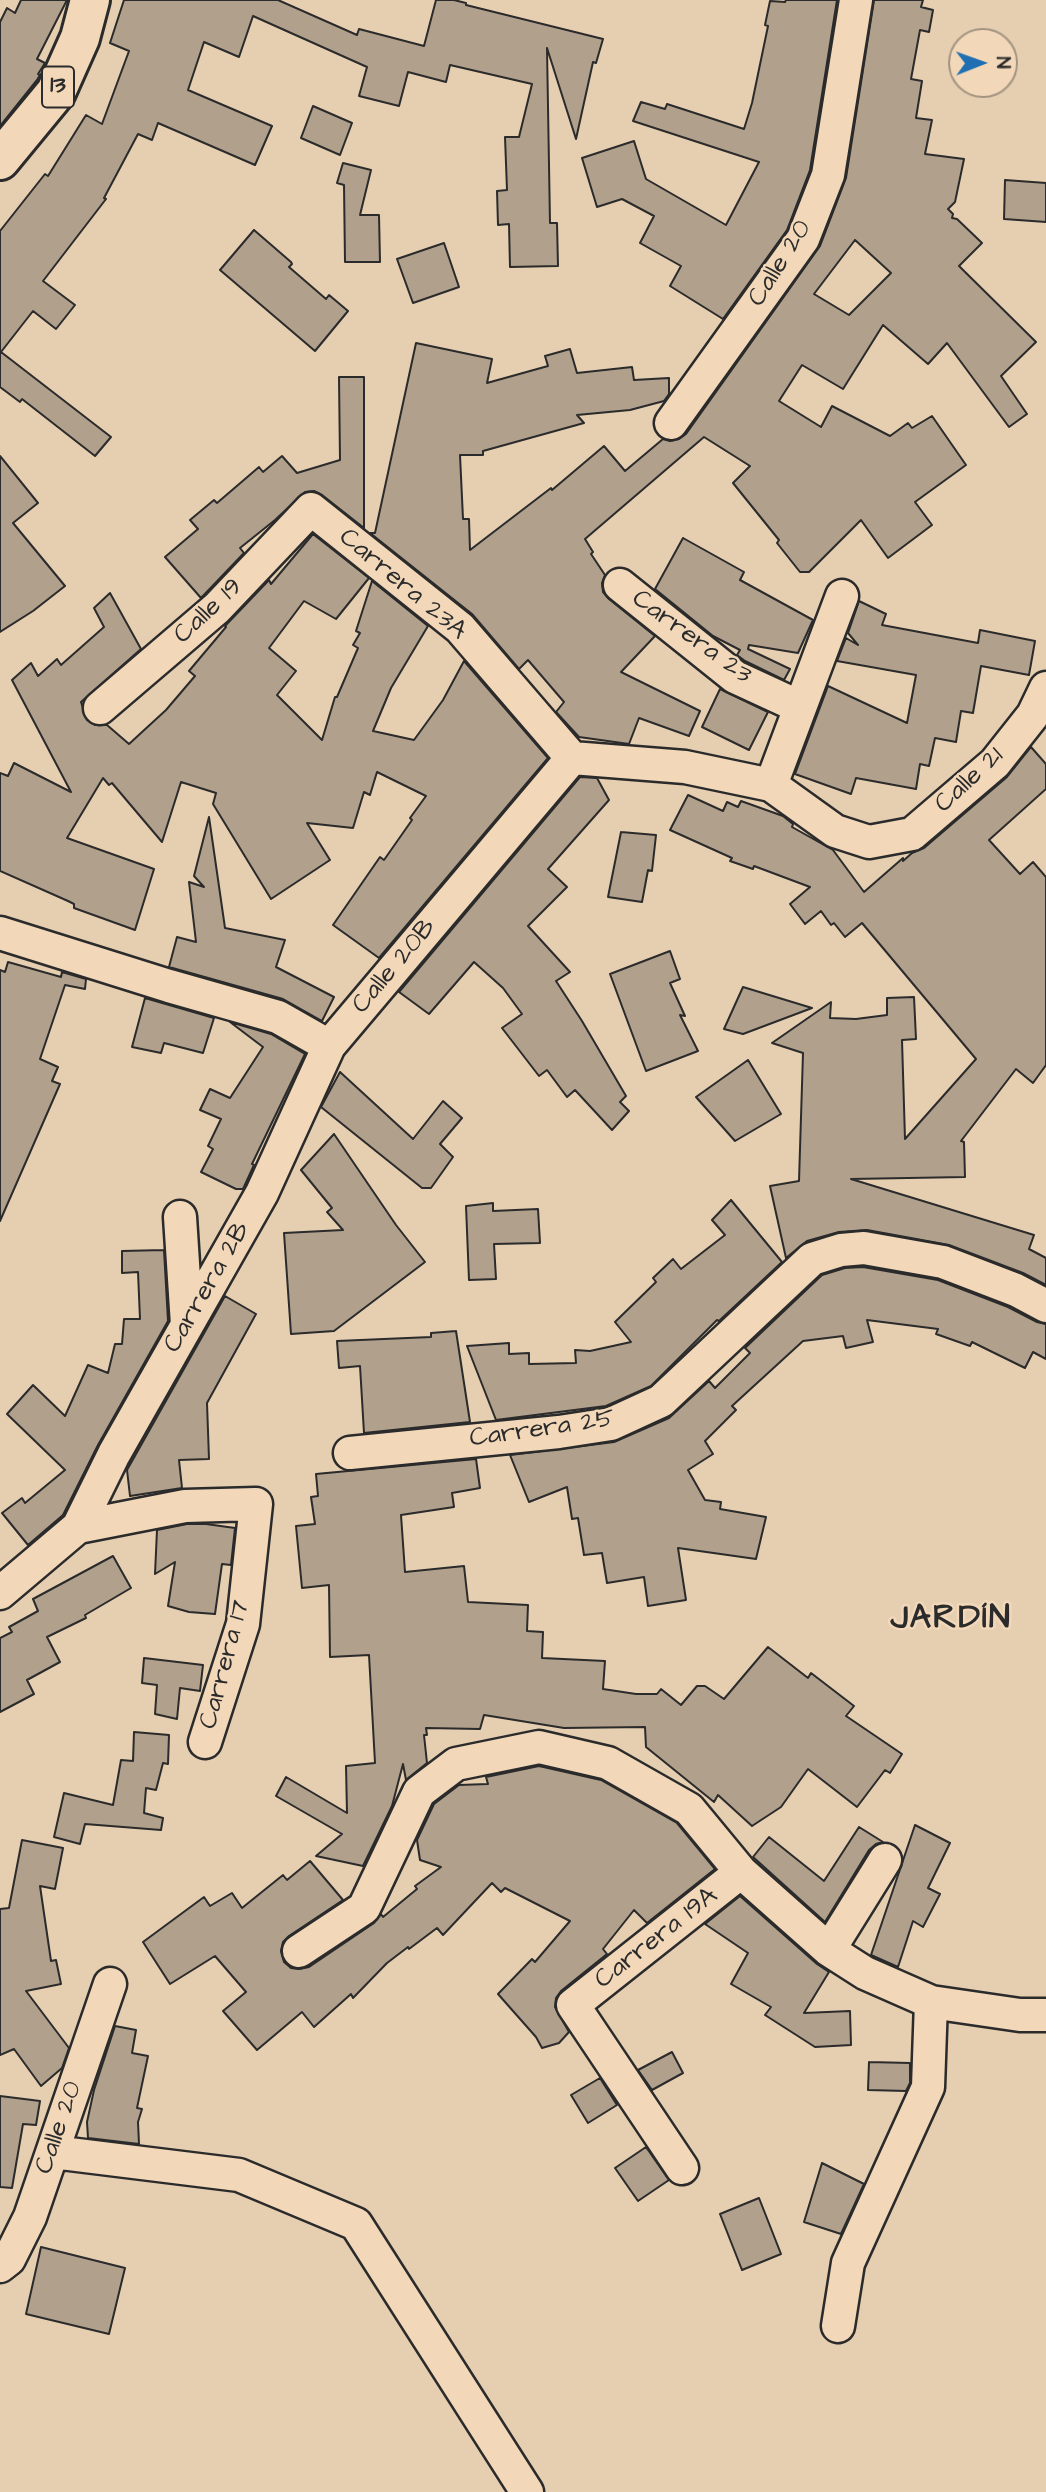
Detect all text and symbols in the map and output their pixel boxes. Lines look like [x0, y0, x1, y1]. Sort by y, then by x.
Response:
north arrow [948, 28, 1018, 98]
text: N [989, 56, 1016, 69]
road number: 13 [42, 66, 74, 108]
street label: Calle 20 [742, 215, 820, 313]
street label: Carrera 23A [332, 523, 472, 647]
street label: Calle 19 [168, 572, 250, 652]
street label: Carrera 23 [625, 584, 757, 692]
street label: Calle 21 [929, 741, 1011, 821]
street label: Calle 20B [346, 913, 444, 1021]
street label: Carrera 2B [158, 1217, 258, 1359]
street label: Carrera 25 [468, 1404, 616, 1456]
street label: Carrera 17 [194, 1597, 258, 1733]
district label: JARDÍN [891, 1600, 1011, 1640]
street label: Carrera 19A [589, 1881, 725, 1997]
street label: Calle 20 [30, 2078, 90, 2178]

